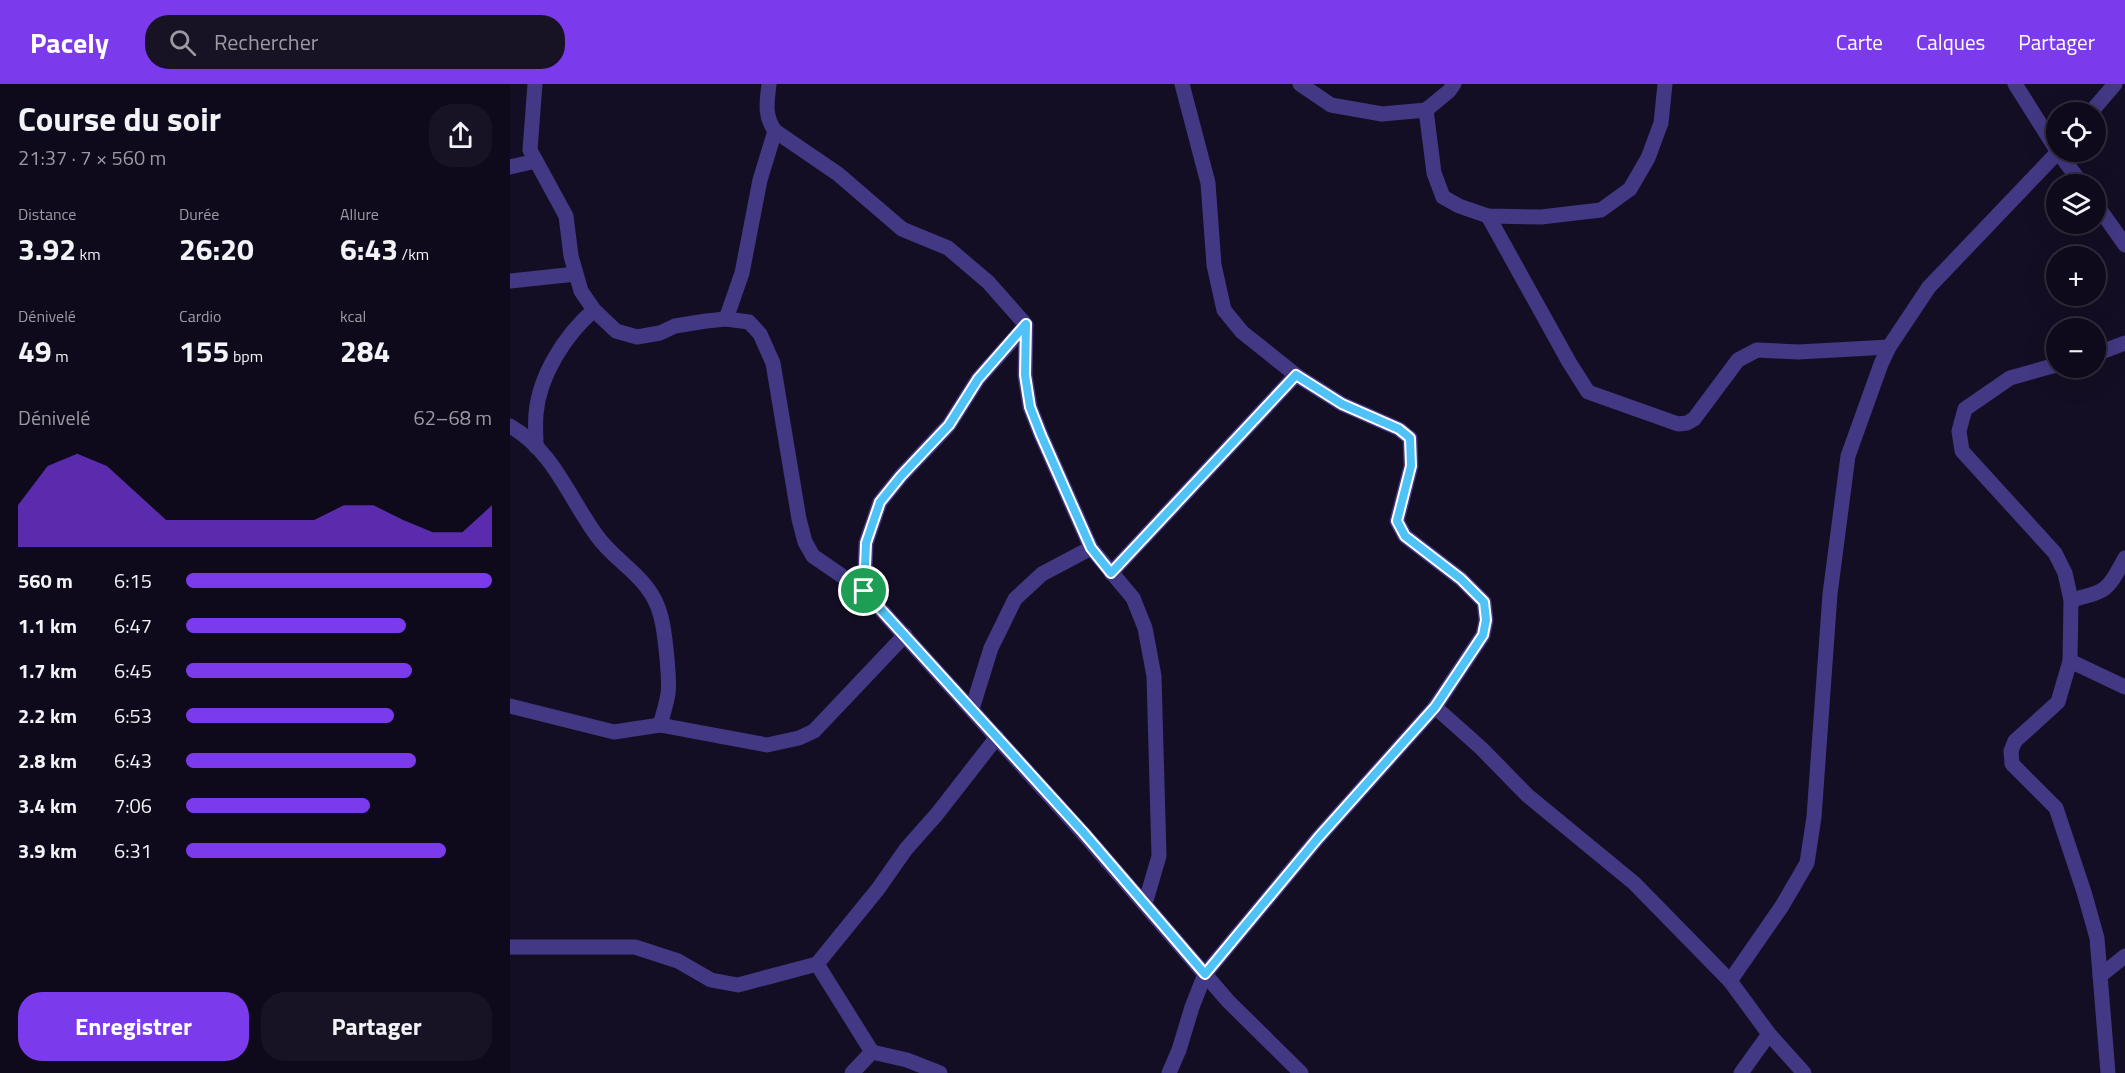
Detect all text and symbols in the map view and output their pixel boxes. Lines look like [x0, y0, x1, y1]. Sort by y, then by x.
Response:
search box [145, 15, 565, 69]
text: Pacely [30, 21, 109, 64]
text: Rechercher [214, 25, 318, 59]
icon: search [166, 26, 199, 59]
text: Carte [1836, 26, 1883, 58]
text: Calques [1916, 26, 1985, 58]
text: Partager [2018, 26, 2095, 58]
text: Course du soir [18, 94, 221, 144]
map controls [2046, 102, 2106, 378]
button: locate [2046, 102, 2106, 162]
button: share [429, 104, 492, 167]
text: 21:37 · 7 × 560 m [18, 142, 166, 173]
button: layers [2046, 174, 2106, 234]
text: Distance [18, 202, 76, 226]
text: Durée [179, 202, 219, 226]
text: Allure [340, 202, 379, 226]
text: 3.92 [18, 226, 76, 272]
text: 26:20 [179, 226, 254, 272]
text: 6:43 [340, 226, 398, 272]
text: km [76, 242, 101, 266]
text: /km [398, 242, 429, 266]
button: + [2046, 246, 2106, 306]
text: Dénivelé [18, 304, 76, 328]
text: Cardio [179, 304, 221, 328]
text: kcal [340, 304, 366, 328]
button: − [2046, 318, 2106, 378]
text: 49 [18, 328, 52, 374]
text: 155 [179, 328, 229, 374]
text: 284 [340, 328, 390, 374]
text: m [52, 344, 69, 368]
text: bpm [229, 344, 263, 368]
text: Dénivelé [18, 402, 90, 433]
text: 62–68 m [413, 402, 492, 433]
text: 560 m [18, 565, 73, 596]
text: 6:15 [114, 565, 152, 596]
pin [838, 565, 889, 616]
icon: arrive [847, 574, 880, 607]
text: 1.1 km [18, 610, 77, 641]
text: 6:47 [114, 610, 152, 641]
text: 1.7 km [18, 655, 77, 686]
text: 6:45 [114, 655, 152, 686]
text: 2.2 km [18, 700, 77, 731]
text: 6:53 [114, 700, 152, 731]
text: 2.8 km [18, 745, 77, 776]
text: 6:43 [114, 745, 152, 776]
text: 3.4 km [18, 790, 77, 821]
text: 7:06 [114, 790, 152, 821]
text: 3.9 km [18, 835, 77, 866]
text: 6:31 [114, 835, 152, 866]
button: Enregistrer [18, 992, 249, 1061]
button: Partager [261, 992, 492, 1061]

